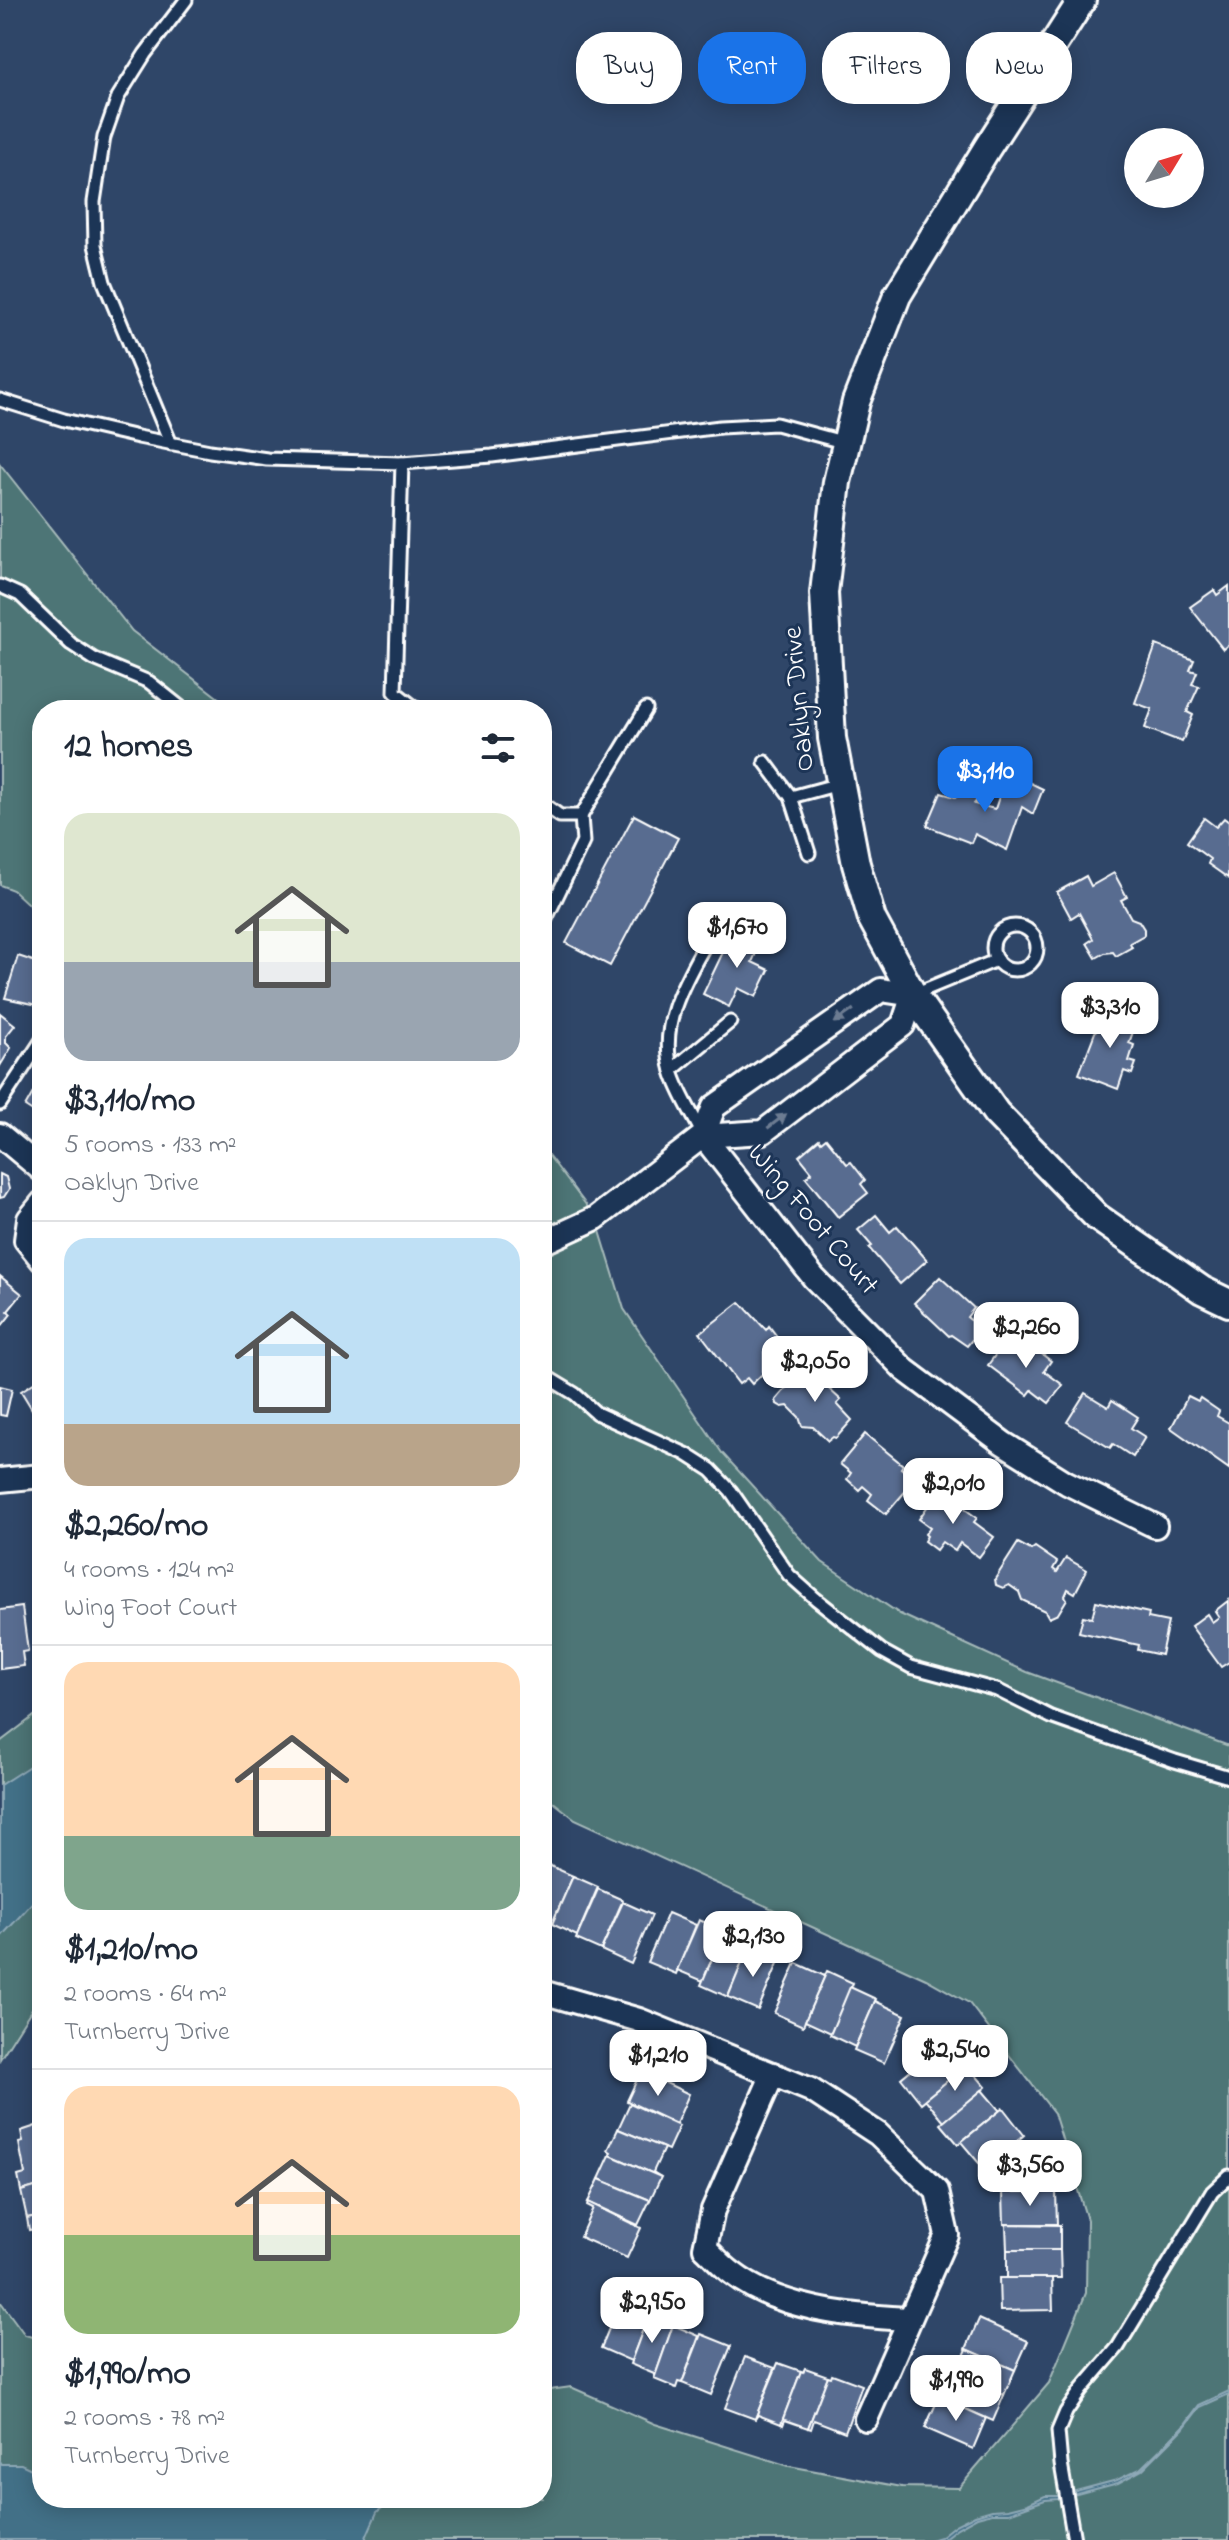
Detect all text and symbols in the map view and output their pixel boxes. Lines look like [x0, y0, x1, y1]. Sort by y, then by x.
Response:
chip: Buy [576, 32, 682, 104]
chip: Rent [698, 32, 806, 104]
chip: Filters [822, 32, 950, 104]
chip: New [966, 32, 1072, 104]
north arrow [1124, 128, 1204, 208]
map controls [1124, 128, 1204, 208]
street label: Oaklyn Drive [773, 624, 827, 773]
text: 12 homes [64, 723, 193, 773]
icon: filters [476, 726, 520, 770]
pin: $3,110 [920, 746, 1050, 814]
text: $3,110 [956, 753, 1014, 791]
icon: home [220, 865, 364, 1009]
pin: $1,670 [672, 902, 802, 970]
text: $1,670 [706, 909, 768, 947]
pin: $3,310 [1045, 982, 1175, 1050]
text: $3,310 [1079, 989, 1141, 1027]
one-way arrow [833, 1008, 854, 1023]
text: $3,110/mo [64, 1077, 195, 1127]
one-way arrow [767, 1114, 787, 1130]
text: 5 rooms · 133 m² [64, 1127, 237, 1165]
street label: Wing Foot Court [736, 1135, 888, 1305]
text: Oaklyn Drive [64, 1165, 199, 1203]
icon: home [220, 1290, 364, 1434]
pin: $2,260 [961, 1302, 1091, 1370]
text: $2,260 [992, 1309, 1060, 1347]
pin: $2,050 [750, 1336, 880, 1404]
text: $2,050 [780, 1343, 850, 1381]
pin: $2,010 [888, 1458, 1018, 1526]
text: $2,010 [921, 1465, 985, 1503]
text: $2,260/mo [64, 1502, 208, 1552]
text: 4 rooms · 124 m² [64, 1552, 235, 1590]
text: Wing Foot Court [64, 1590, 237, 1628]
icon: home [220, 1714, 364, 1858]
pin: $2,130 [688, 1911, 818, 1979]
text: $2,130 [721, 1918, 785, 1956]
text: $1,210/mo [64, 1926, 198, 1976]
text: 2 rooms · 64 m² [64, 1976, 227, 2014]
text: Turnberry Drive [64, 2014, 230, 2052]
pin: $2,540 [890, 2025, 1020, 2093]
pin: $1,210 [593, 2030, 723, 2098]
text: $2,540 [920, 2032, 990, 2070]
text: $1,210 [628, 2037, 688, 2075]
icon: home [220, 2138, 364, 2282]
pin: $3,560 [965, 2140, 1095, 2208]
text: $3,560 [996, 2147, 1064, 2185]
pin: $2,950 [587, 2277, 717, 2345]
text: $2,950 [618, 2284, 686, 2322]
text: $1,990/mo [64, 2350, 191, 2400]
pin: $1,990 [891, 2355, 1021, 2423]
text: $1,990 [928, 2362, 984, 2400]
text: 2 rooms · 78 m² [64, 2400, 225, 2438]
text: Turnberry Drive [64, 2438, 230, 2476]

